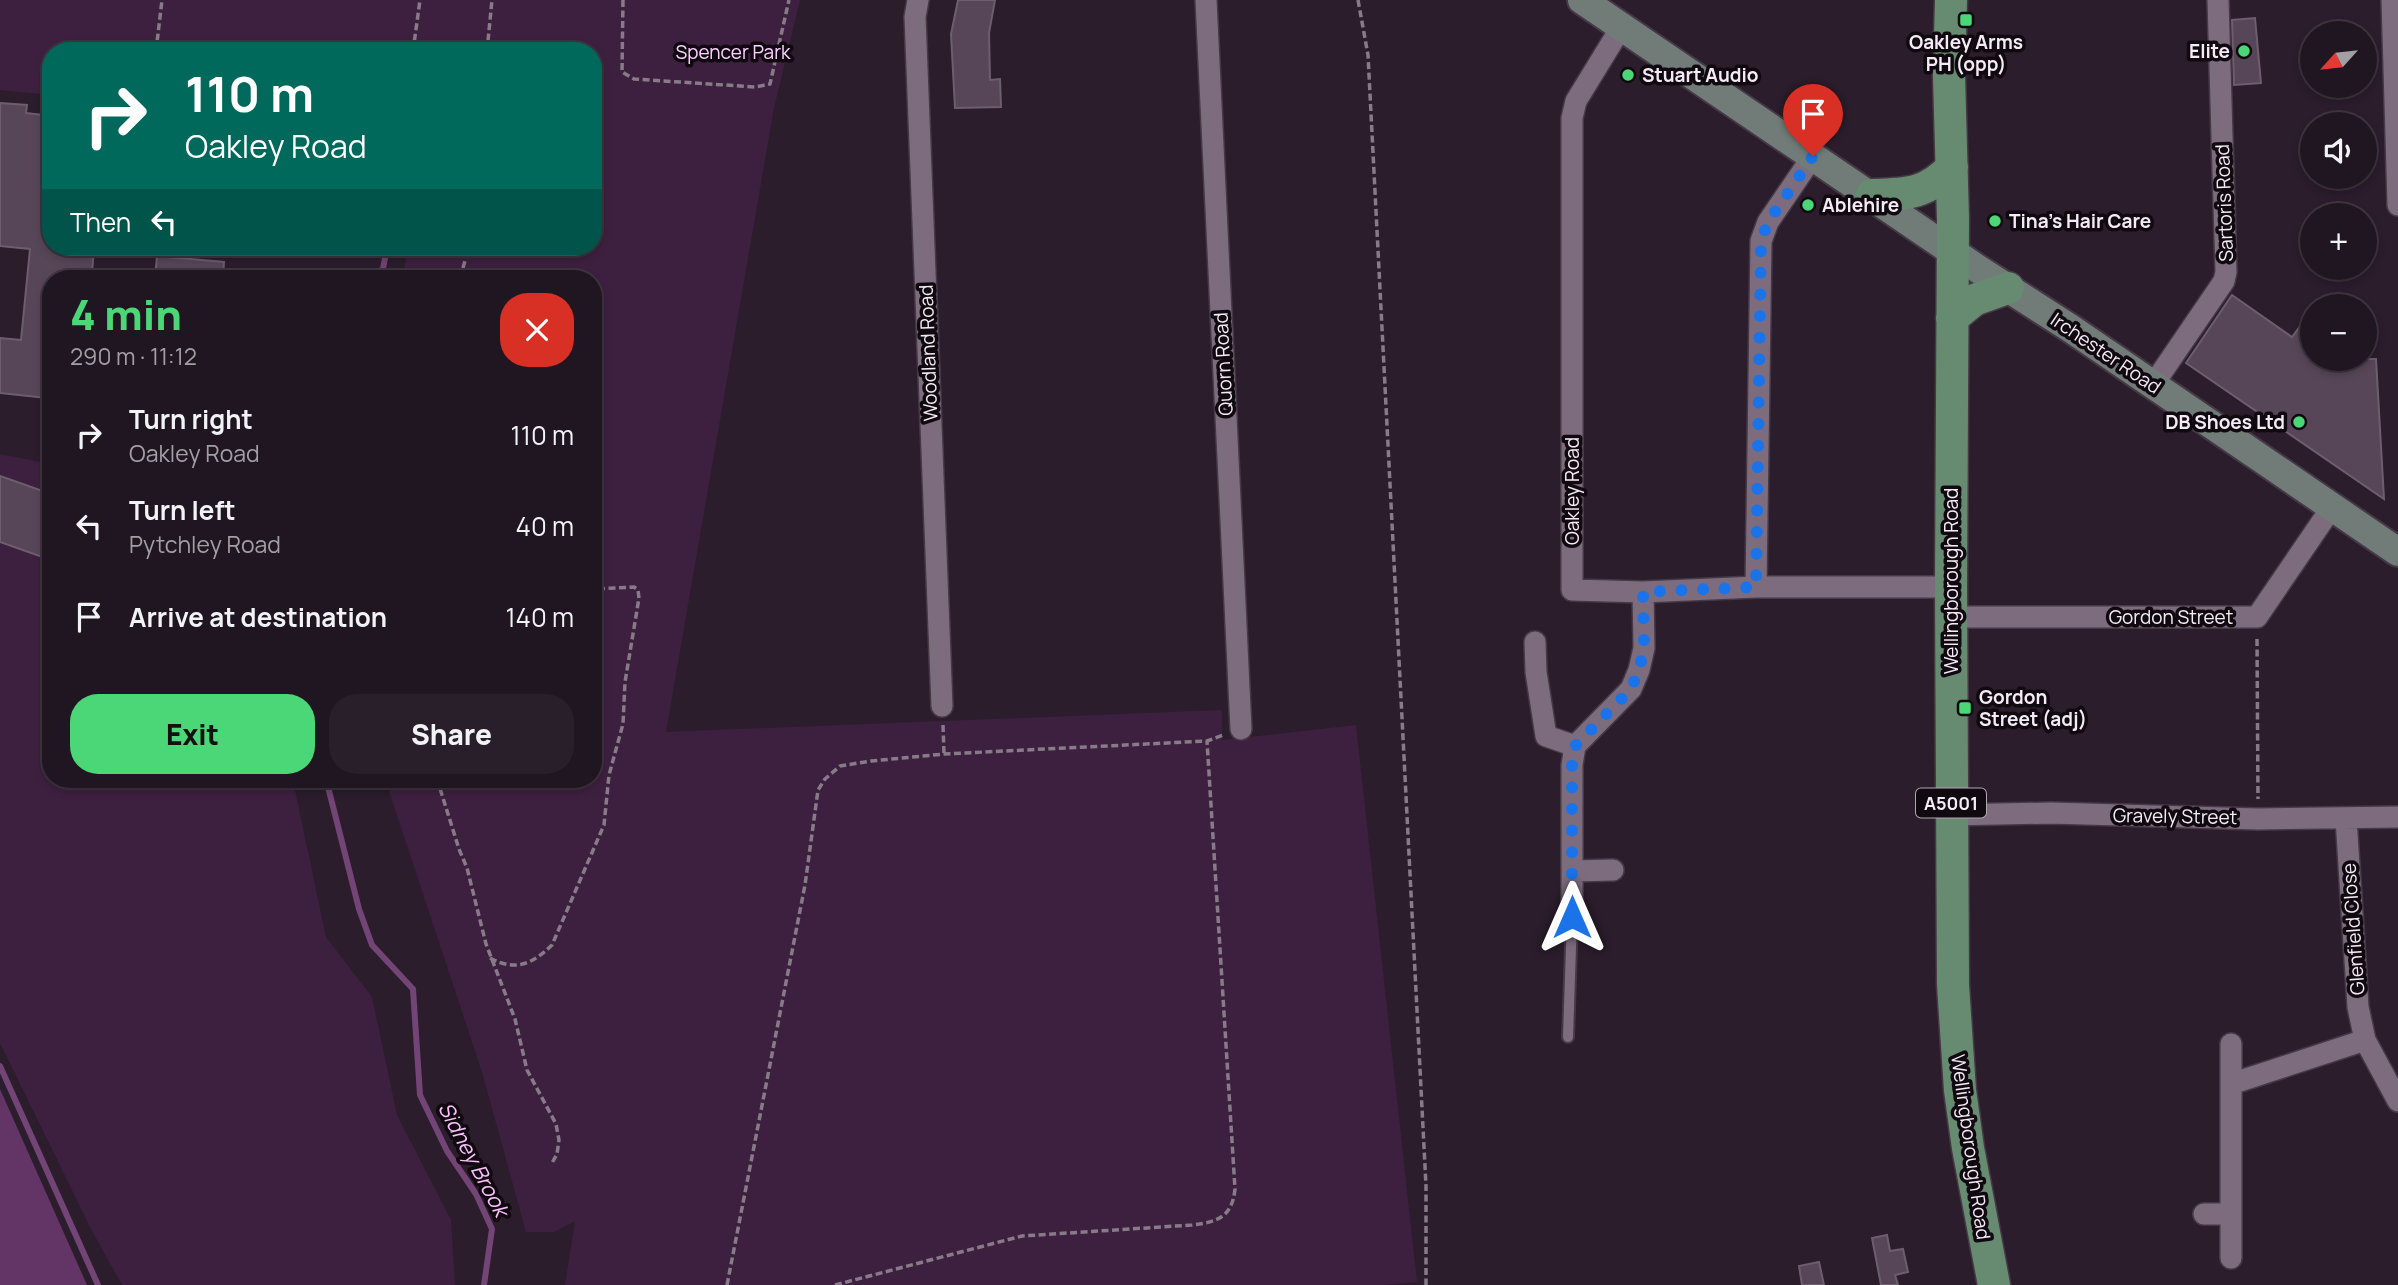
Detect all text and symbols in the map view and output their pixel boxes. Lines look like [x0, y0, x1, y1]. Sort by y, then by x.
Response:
marker: Oakley Arms PH (opp) [1958, 12, 1974, 28]
north arrow [2300, 21, 2376, 98]
map controls [2300, 21, 2377, 371]
place label: Oakley Arms PH (opp) [1909, 29, 2023, 77]
place label: Elite [2189, 38, 2230, 64]
park label: Spencer Park [676, 39, 791, 65]
marker: Elite [2236, 43, 2252, 59]
text: 110 m [185, 60, 314, 127]
place label: Stuart Audio [1642, 62, 1759, 88]
marker: Stuart Audio [1620, 67, 1636, 83]
icon: right [70, 70, 161, 161]
pin [1783, 84, 1843, 156]
icon: arrive [1794, 95, 1832, 133]
button: sound [2300, 112, 2377, 189]
text: Oakley Road [185, 124, 367, 168]
street label: Sartoris Road [2209, 144, 2239, 262]
place label: Ablehire [1822, 192, 1899, 218]
marker: Ablehire [1800, 197, 1816, 213]
icon: left [145, 203, 183, 241]
button: + [2300, 203, 2377, 280]
text: Then [70, 204, 131, 240]
place label: Tina's Hair Care [2009, 208, 2151, 234]
marker: Tina's Hair Care [1987, 213, 2003, 229]
street label: Woodland Road [913, 284, 943, 422]
text: 4 min [70, 285, 182, 343]
button: close [500, 293, 574, 367]
button: − [2300, 294, 2377, 371]
street label: Irchester Road [2046, 306, 2166, 400]
street label: Quorn Road [1207, 312, 1239, 416]
text: 290 m · 11:12 [70, 340, 197, 372]
text: Turn right [129, 401, 253, 437]
place label: DB Shoes Ltd [2165, 409, 2285, 435]
marker: DB Shoes Ltd [2291, 414, 2307, 430]
icon: right [70, 416, 108, 454]
text: 110 m [511, 417, 574, 453]
text: Oakley Road [129, 437, 260, 469]
street label: Oakley Road [1559, 437, 1585, 545]
street label: Wellingborough Road [1938, 488, 1964, 674]
text: Turn left [129, 492, 236, 528]
icon: left [70, 507, 108, 545]
text: 40 m [516, 508, 574, 544]
text: Pytchley Road [129, 528, 281, 560]
icon: arrive [70, 598, 108, 636]
text: Arrive at destination [129, 599, 387, 635]
text: 140 m [505, 599, 574, 635]
street label: Gordon Street [2109, 604, 2233, 630]
place label: Gordon Street (adj) [1979, 684, 2087, 732]
button: Exit [70, 694, 315, 774]
button: Share [329, 694, 574, 774]
marker: Gordon Street (adj) [1957, 700, 1973, 716]
road number: A5001 [1916, 788, 1986, 818]
street label: Gravely Street [2113, 802, 2237, 830]
street label: Glenfield Close [2335, 862, 2371, 996]
position arrow [1535, 880, 1609, 954]
street label: Wellingborough Road [1945, 1053, 1997, 1241]
water label: Sidney Brook [432, 1097, 517, 1223]

